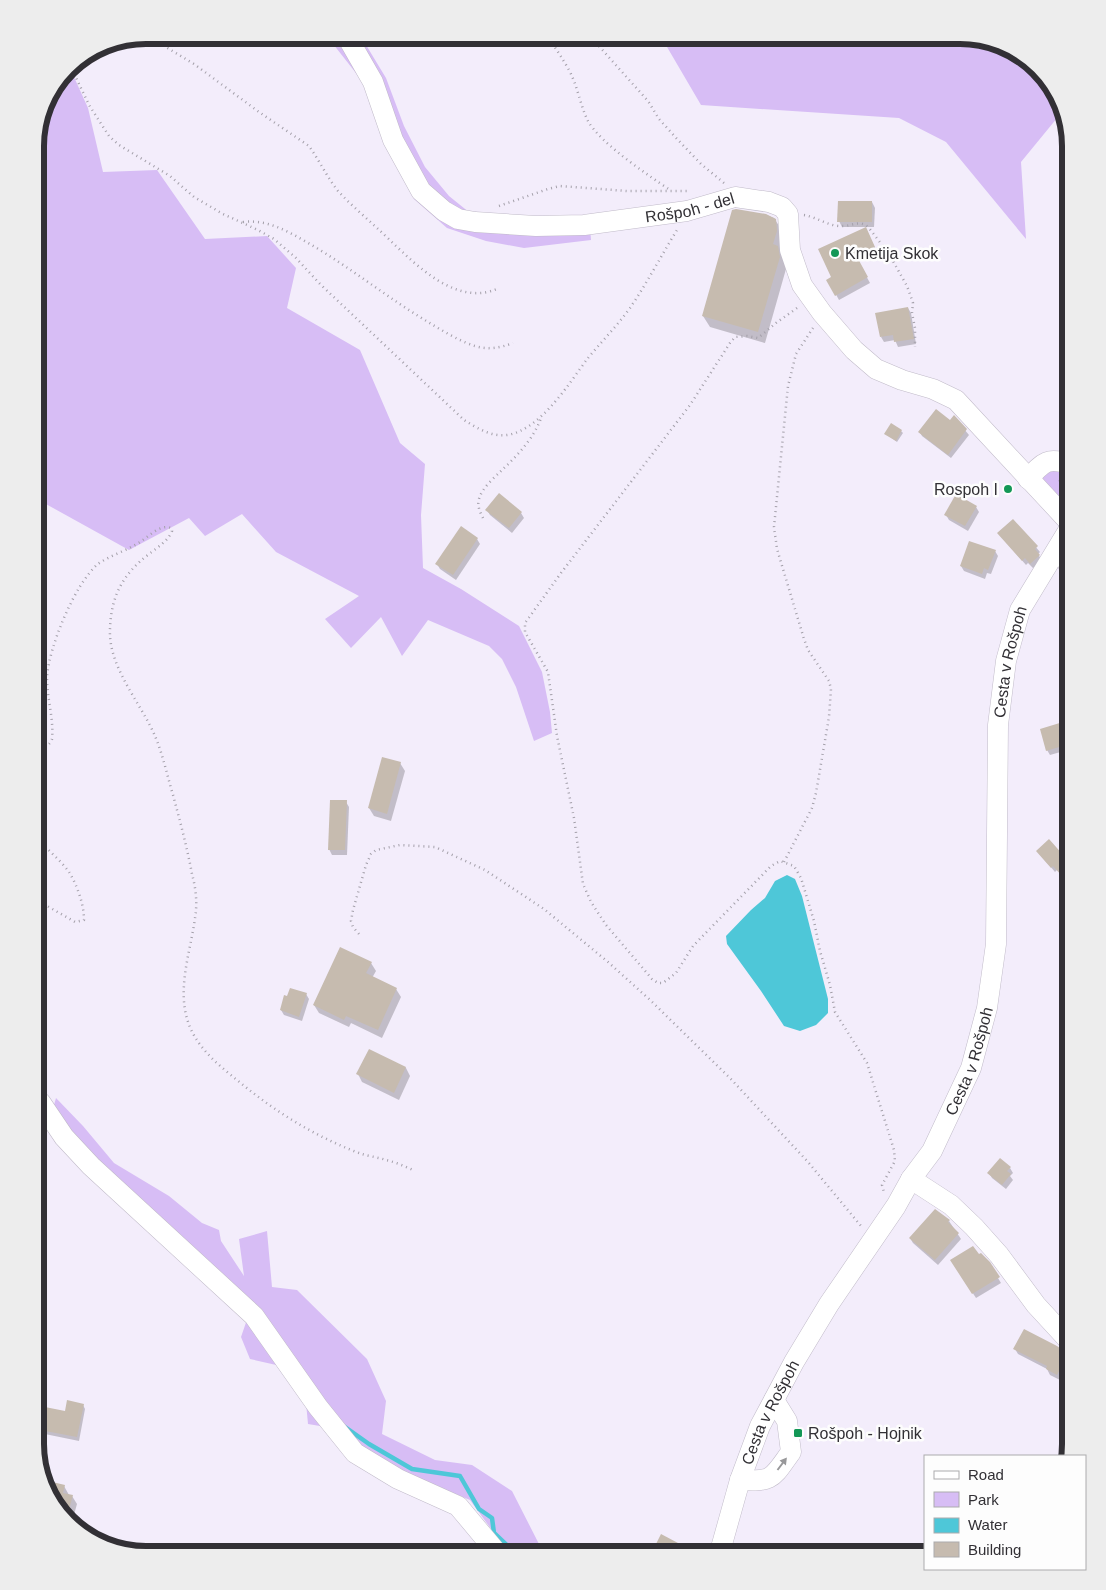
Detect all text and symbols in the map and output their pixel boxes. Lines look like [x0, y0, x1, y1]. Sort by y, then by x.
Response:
street label: Rošpoh - del [644, 189, 736, 225]
place label: Kmetija Skok [845, 245, 939, 262]
marker: Kmetija Skok [829, 247, 841, 259]
place label: Rospoh I [934, 481, 998, 498]
marker: Rospoh I [1002, 483, 1014, 495]
street label: Cesta v Rošpoh [990, 604, 1029, 719]
street label: Cesta v Rošpoh [942, 1005, 995, 1118]
street label: Cesta v Rošpoh [738, 1357, 802, 1467]
place label: Rošpoh - Hojnik [808, 1425, 923, 1442]
marker: Rošpoh - Hojnik [792, 1427, 804, 1439]
legend [924, 1455, 1086, 1570]
one-way arrow [777, 1457, 787, 1471]
text: Road [968, 1466, 1004, 1483]
text: Park [968, 1491, 999, 1508]
text: Water [968, 1516, 1007, 1533]
text: Building [968, 1541, 1021, 1558]

